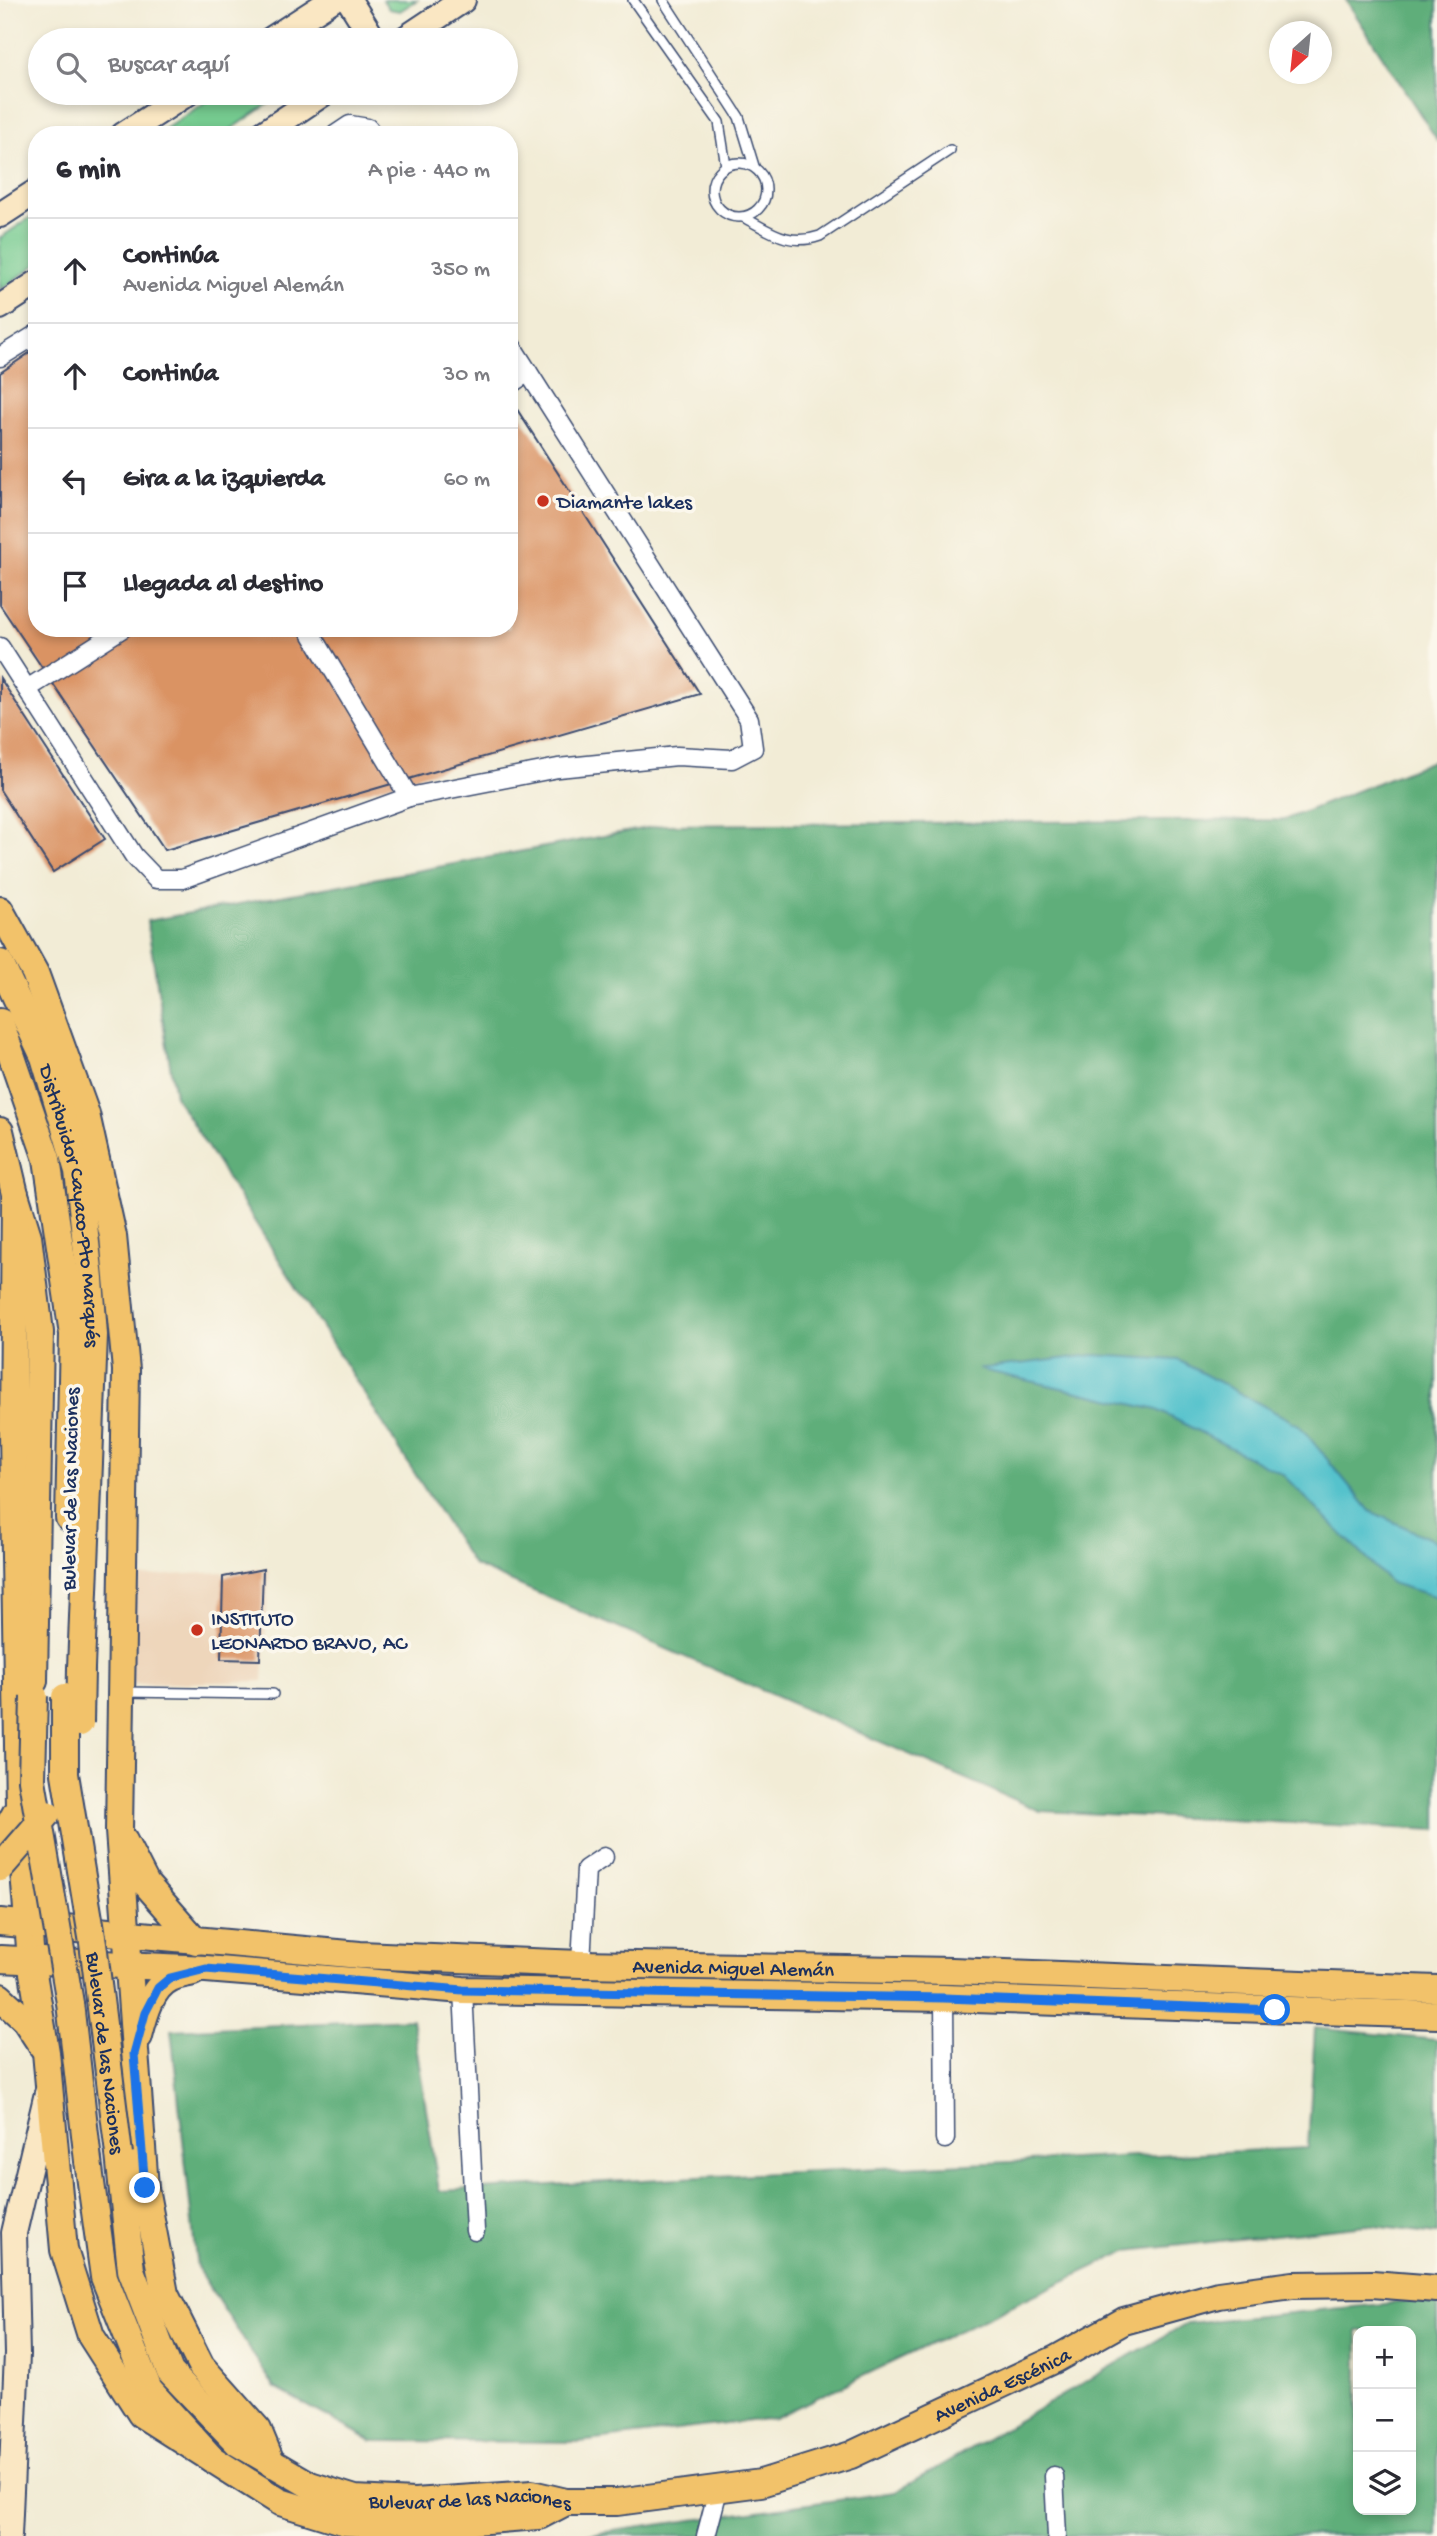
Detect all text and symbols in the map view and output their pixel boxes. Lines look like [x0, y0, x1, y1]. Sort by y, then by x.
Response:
north arrow [1269, 21, 1332, 84]
search box [28, 28, 518, 105]
icon: search [52, 48, 90, 86]
text: Buscar aquí [108, 51, 230, 82]
text: 6 min [56, 154, 120, 189]
text: A pie · 440 m [368, 158, 490, 185]
text: Continúa [123, 242, 218, 273]
icon: ahead [56, 252, 94, 290]
text: 350 m [431, 257, 490, 284]
text: Avenida Miguel Alemán [123, 273, 344, 300]
icon: ahead [56, 357, 94, 395]
text: Continúa [123, 360, 218, 391]
text: 30 m [443, 362, 490, 389]
icon: left [56, 462, 94, 500]
text: Gira a la izquierda [123, 465, 325, 496]
text: 60 m [444, 467, 490, 494]
place label: Diamante lakes [555, 492, 693, 517]
marker: Diamante lakes [535, 493, 551, 509]
icon: arrive [56, 567, 94, 605]
text: Llegada al destino [123, 570, 323, 601]
street label: Distribuidor Cayaco-Pto Marqués [30, 1060, 103, 1349]
street label: Bulevar de las Naciones [58, 1386, 87, 1592]
place label: INSTITUTO LEONARDO BRAVO, AC [211, 1609, 408, 1658]
marker: INSTITUTO LEONARDO BRAVO, AC [189, 1622, 205, 1638]
street label: Bulevar de las Naciones [78, 1950, 128, 2157]
street label: Avenida Miguel Alemán [632, 1956, 834, 1985]
route start [1259, 1994, 1290, 2025]
route end [129, 2172, 160, 2203]
map controls [1353, 2326, 1416, 2515]
button: + [1353, 2326, 1416, 2389]
street label: Avenida Escénica [931, 2344, 1077, 2430]
button: − [1353, 2389, 1416, 2452]
button: layers [1353, 2452, 1416, 2515]
street label: Bulevar de las Naciones [367, 2485, 572, 2518]

